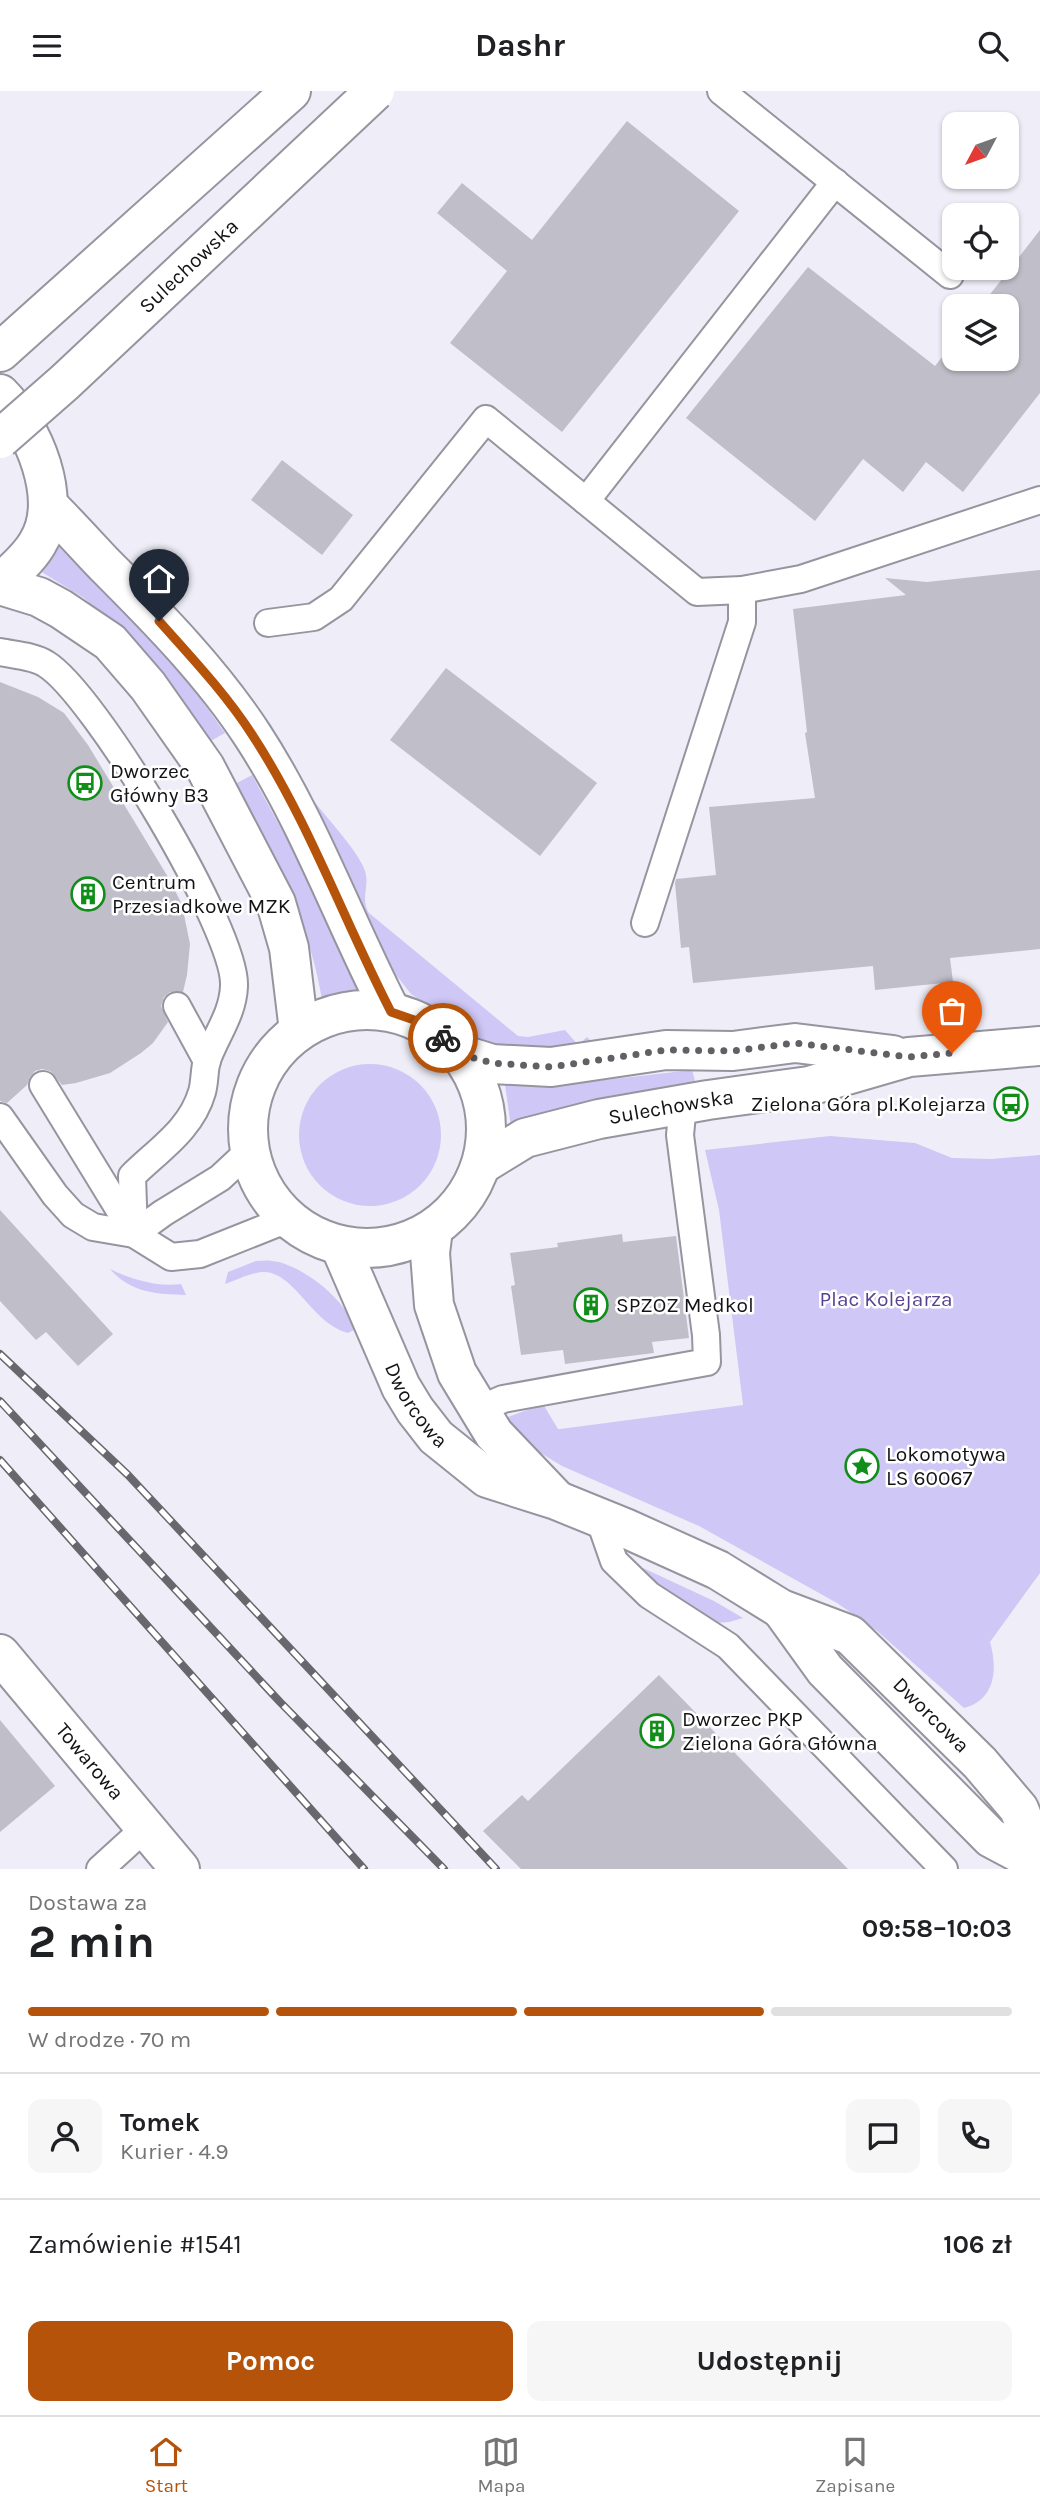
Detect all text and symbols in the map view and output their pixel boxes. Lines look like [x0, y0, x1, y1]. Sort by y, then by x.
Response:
icon: menu [28, 27, 66, 65]
text: Dashr [475, 27, 565, 64]
icon: search [974, 27, 1012, 65]
north arrow [942, 112, 1018, 189]
map controls [942, 112, 1019, 371]
button: locate [942, 203, 1019, 280]
street label: Sulechowska [134, 214, 243, 318]
button: layers [942, 294, 1019, 371]
pin [129, 549, 189, 621]
icon: home [140, 560, 178, 598]
place label: Dworzec Główny B3 [110, 759, 209, 807]
bus stop icon: Dworzec Główny B3 [66, 764, 104, 802]
place label: Centrum Przesiadkowe MZK [112, 870, 291, 918]
building icon: Centrum Przesiadkowe MZK [69, 875, 107, 913]
pin [922, 981, 982, 1053]
icon: bag [933, 992, 971, 1030]
courier [408, 1003, 478, 1073]
icon: bike [424, 1019, 462, 1057]
street label: Sulechowska [606, 1085, 735, 1129]
bus stop icon: Zielona Góra pl.Kolejarza [992, 1085, 1030, 1123]
place label: Zielona Góra pl.Kolejarza [751, 1092, 986, 1116]
building icon: SPZOZ Medkol [572, 1286, 610, 1324]
park label: Plac Kolejarza [819, 1287, 953, 1311]
place label: SPZOZ Medkol [616, 1293, 754, 1317]
street label: Dworcowa [380, 1359, 452, 1453]
place label: Lokomotywa LS 60067 [886, 1442, 1006, 1490]
place icon: Lokomotywa LS 60067 [843, 1447, 881, 1485]
street label: Dworcowa [888, 1672, 974, 1758]
place label: Dworzec PKP Zielona Góra Główna [682, 1707, 878, 1755]
building icon: Dworzec PKP Zielona Góra Główna [638, 1712, 676, 1750]
street label: Towarowa [51, 1718, 129, 1805]
text: Dostawa za [28, 1889, 148, 1916]
text: 09:58–10:03 [862, 1913, 1012, 1944]
text: 2 min [28, 1915, 155, 1969]
text: W drodze · 70 m [28, 2026, 191, 2053]
button: person [28, 2099, 102, 2173]
button: chat [846, 2099, 920, 2173]
button: phone [938, 2099, 1012, 2173]
text: Tomek [120, 2107, 200, 2138]
text: Kurier · 4.9 [120, 2138, 229, 2165]
text: Zamówienie #1541 [28, 2229, 242, 2260]
text: 106 zł [943, 2229, 1012, 2260]
button: Pomoc [28, 2321, 513, 2401]
button: Udostępnij [527, 2321, 1012, 2401]
tab: Start [145, 2433, 188, 2497]
tab: Mapa [477, 2433, 526, 2497]
tab: Zapisane [815, 2433, 895, 2497]

